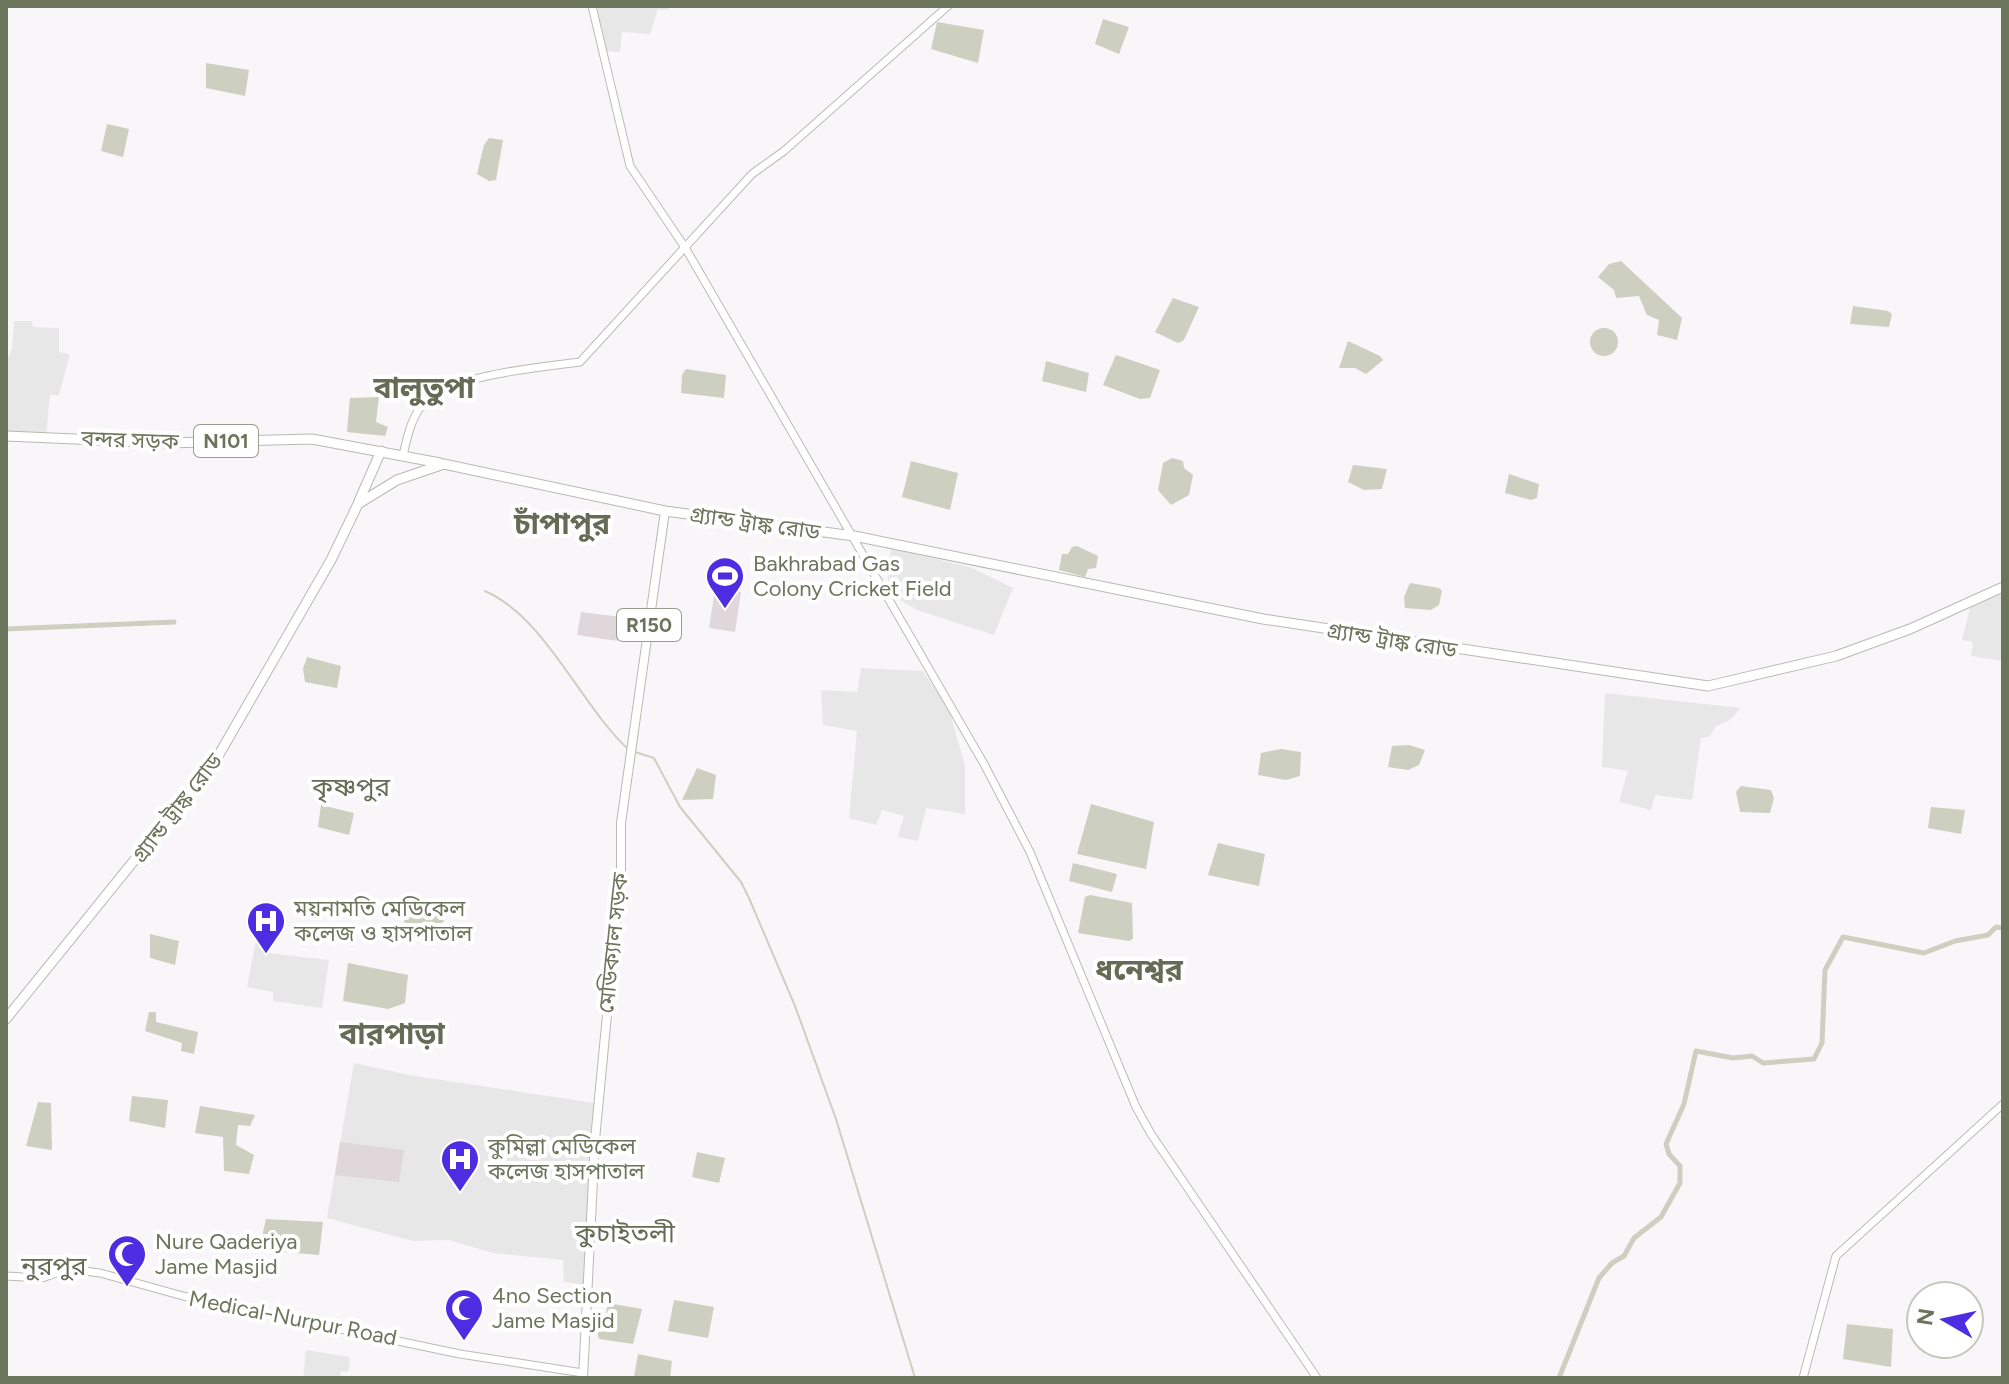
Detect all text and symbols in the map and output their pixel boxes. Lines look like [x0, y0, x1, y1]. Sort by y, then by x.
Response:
district label: বালুতুপা [372, 369, 475, 406]
street label: বন্দর সড়ক [80, 425, 179, 455]
road number: N101 [194, 425, 258, 457]
street label: গ্র্যান্ড ট্রাঙ্ক রোড [688, 500, 822, 546]
district label: চাঁপাপুর [513, 505, 611, 542]
place label: Bakhrabad Gas Colony Cricket Field [753, 550, 952, 602]
sports icon: Bakhrabad Gas Colony Cricket Field [704, 555, 746, 610]
road number: R150 [617, 609, 681, 641]
street label: গ্র্যান্ড ট্রাঙ্ক রোড [1325, 616, 1459, 664]
street label: গ্র্যান্ড ট্রাঙ্ক রোড [126, 748, 228, 868]
district label: কৃষ্ণপুর [311, 771, 391, 803]
street label: মেডিক্যাল সড়ক [592, 871, 634, 1015]
place label: ময়নামতি মেডিকেল কলেজ ও হাসপাতাল [293, 895, 473, 947]
hospital icon: ময়নামতি মেডিকেল কলেজ ও হাসপাতাল [245, 900, 287, 955]
district label: ধনেশ্বর [1095, 951, 1184, 988]
district label: বারপাড়া [338, 1015, 445, 1052]
place label: কুমিল্লা মেডিকেল কলেজ হাসপাতাল [487, 1133, 645, 1185]
hospital icon: কুমিল্লা মেডিকেল কলেজ হাসপাতাল [439, 1138, 481, 1193]
district label: কুচাইতলী [574, 1217, 676, 1249]
place label: Nure Qaderiya Jame Masjid [155, 1228, 298, 1280]
mosque icon: Nure Qaderiya Jame Masjid [106, 1233, 148, 1288]
district label: নুরপুর [20, 1250, 87, 1282]
north arrow [1905, 1280, 1985, 1360]
place label: 4no Section Jame Masjid [492, 1282, 615, 1334]
street label: Medical-Nurpur Road [187, 1285, 399, 1351]
mosque icon: 4no Section Jame Masjid [443, 1287, 485, 1342]
text: N [1911, 1306, 1940, 1327]

